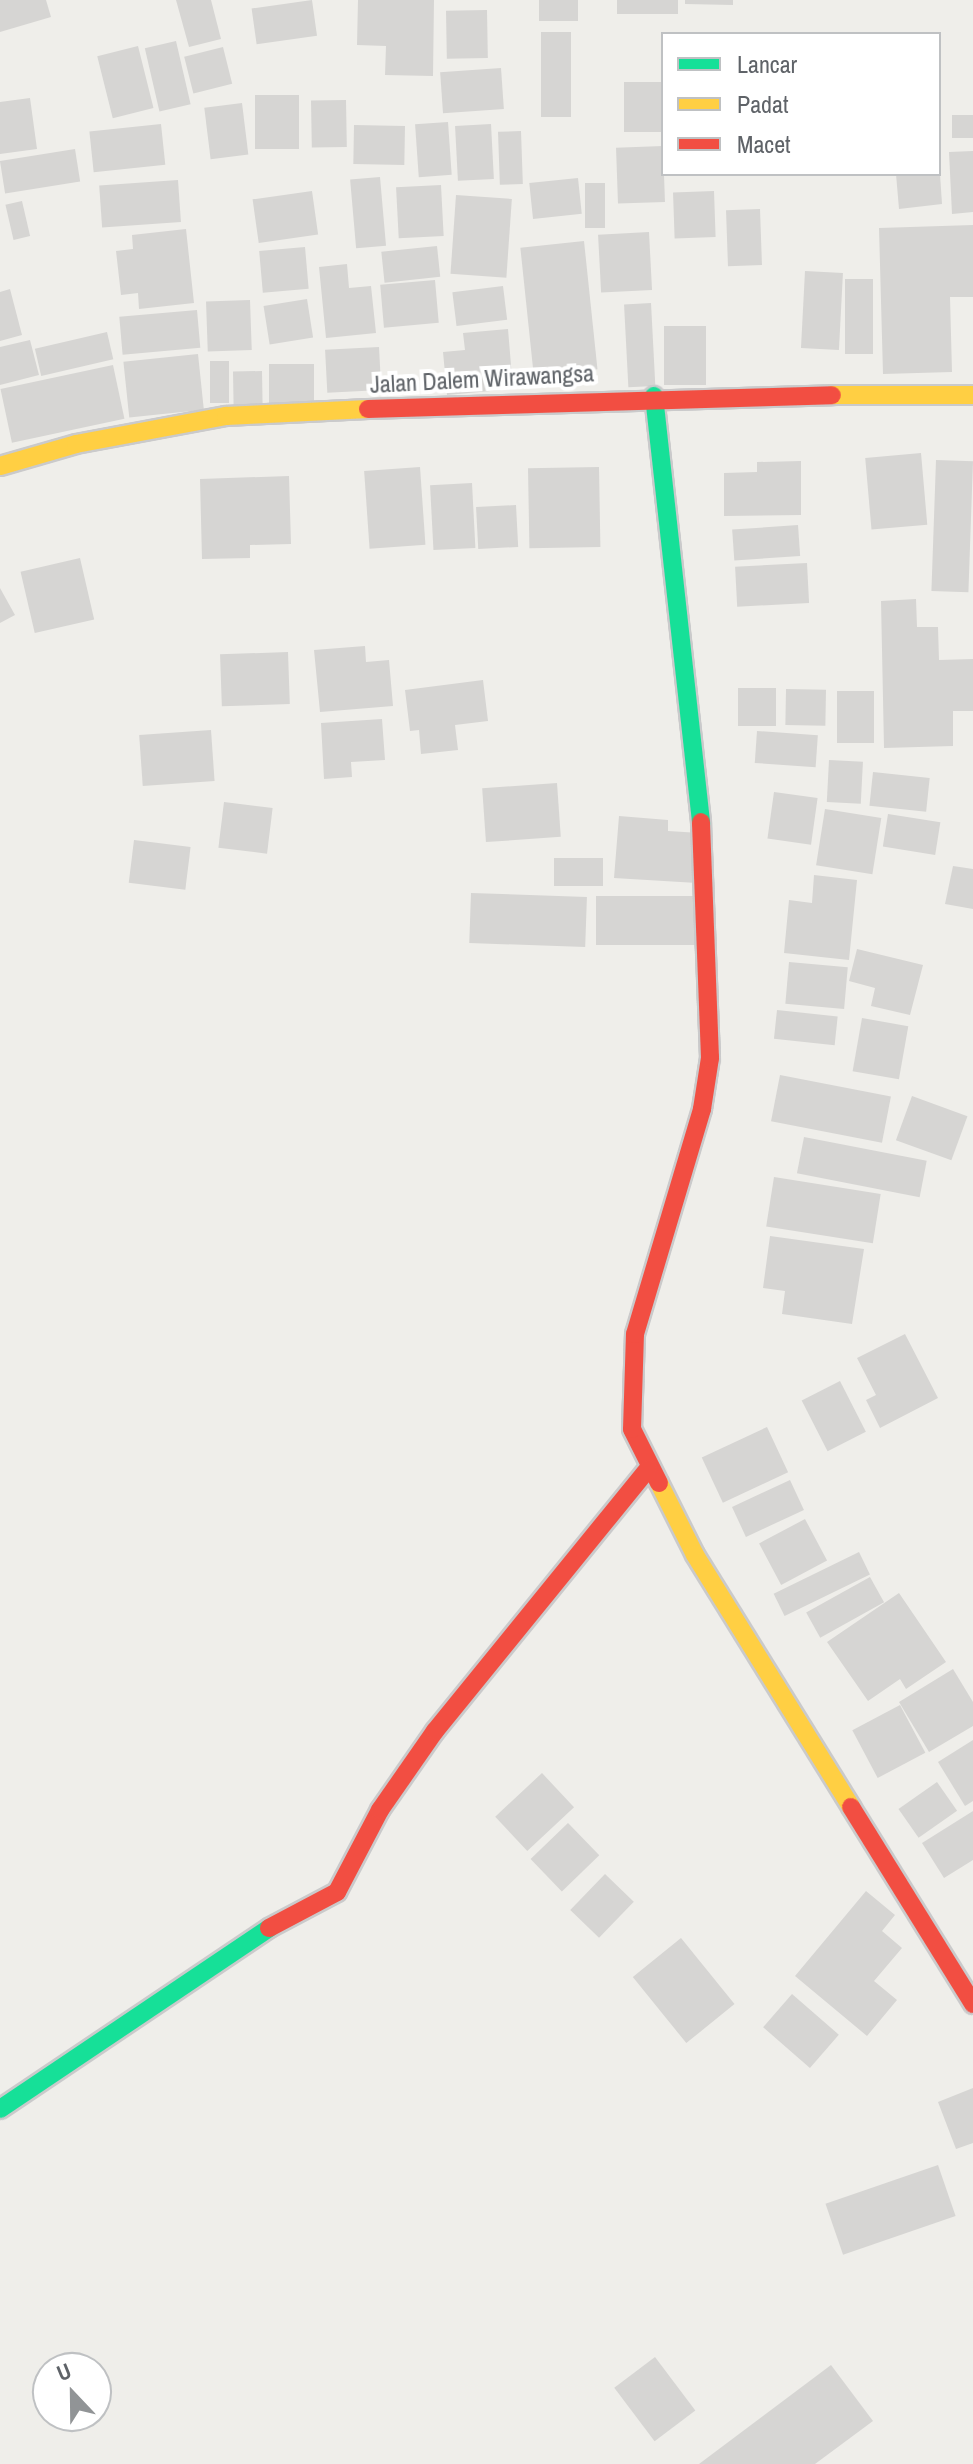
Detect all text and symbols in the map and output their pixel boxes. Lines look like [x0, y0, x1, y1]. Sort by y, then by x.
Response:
legend [661, 32, 941, 176]
text: Lancar [737, 48, 797, 80]
text: Padat [737, 88, 788, 120]
text: Macet [737, 128, 791, 160]
street label: Jalan Dalem Wirawangsa [369, 359, 595, 399]
north arrow [32, 2352, 112, 2432]
text: U [52, 2355, 75, 2388]

